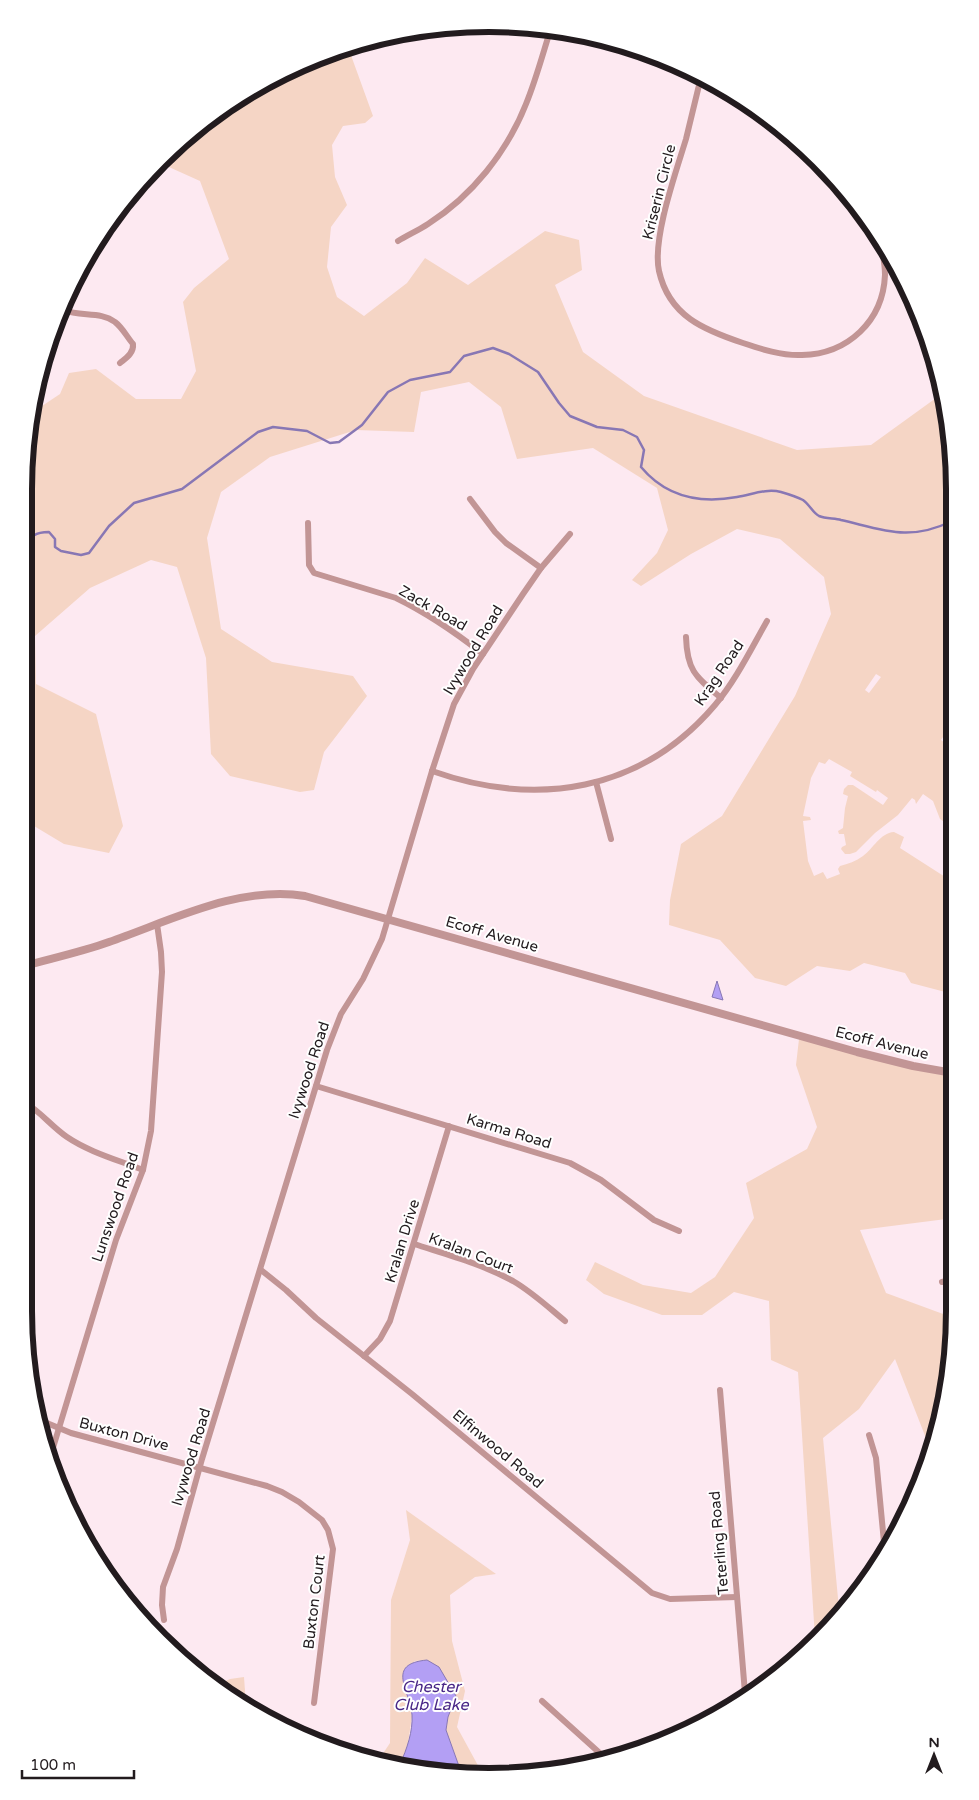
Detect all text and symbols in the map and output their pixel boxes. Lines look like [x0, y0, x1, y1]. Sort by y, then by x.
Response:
street label: Kriserin Circle [638, 142, 680, 242]
street label: Zack Road [396, 581, 470, 635]
street label: Ivywood Road [439, 602, 507, 698]
street label: Krag Road [690, 637, 748, 709]
street label: Ecoff Avenue [444, 912, 540, 956]
street label: Ivywood Road [285, 1019, 333, 1121]
street label: Ecoff Avenue [833, 1023, 931, 1063]
street label: Karma Road [464, 1110, 554, 1152]
street label: Lunswood Road [88, 1150, 142, 1264]
street label: Kralan Drive [381, 1197, 423, 1285]
street label: Kralan Court [426, 1229, 516, 1278]
street label: Ivywood Road [168, 1406, 214, 1508]
street label: Elfinwood Road [449, 1406, 547, 1492]
street label: Buxton Drive [77, 1413, 171, 1455]
street label: Teterling Road [705, 1490, 733, 1596]
street label: Buxton Court [299, 1553, 329, 1650]
water label: Chester Club Lake [394, 1677, 469, 1715]
north arrow [909, 1730, 959, 1780]
text: N [928, 1734, 940, 1751]
scale bar [22, 1748, 135, 1780]
text: 100 m [30, 1756, 76, 1774]

